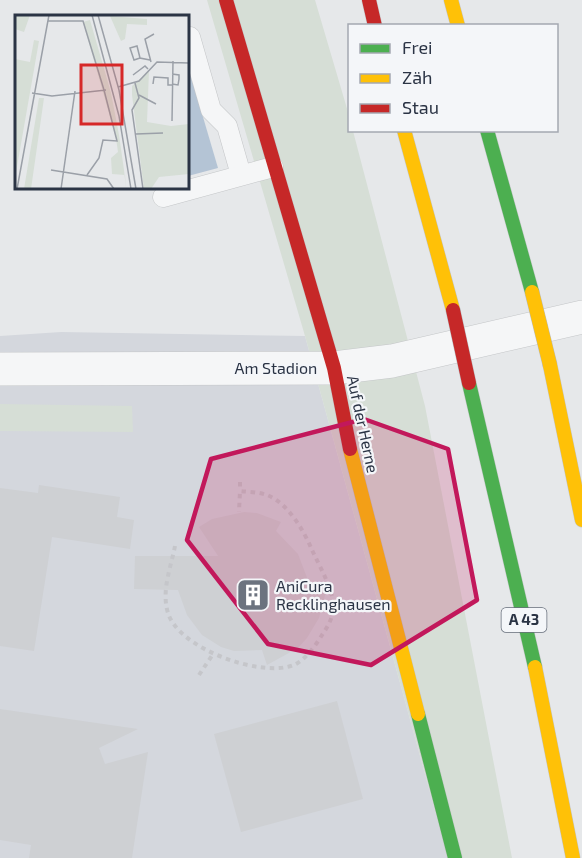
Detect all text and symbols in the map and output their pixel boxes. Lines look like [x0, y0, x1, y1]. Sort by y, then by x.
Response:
inset map [15, 15, 189, 189]
legend [348, 24, 558, 132]
text: Frei [402, 36, 433, 58]
text: Zäh [402, 66, 433, 88]
text: Stau [402, 96, 439, 118]
street label: Am Stadion [235, 358, 317, 377]
street label: Auf der Herne [344, 373, 383, 474]
place label: AniCura Recklinghausen [276, 576, 391, 613]
building icon: AniCura Recklinghausen [235, 577, 271, 613]
road number: A 43 [502, 608, 546, 632]

